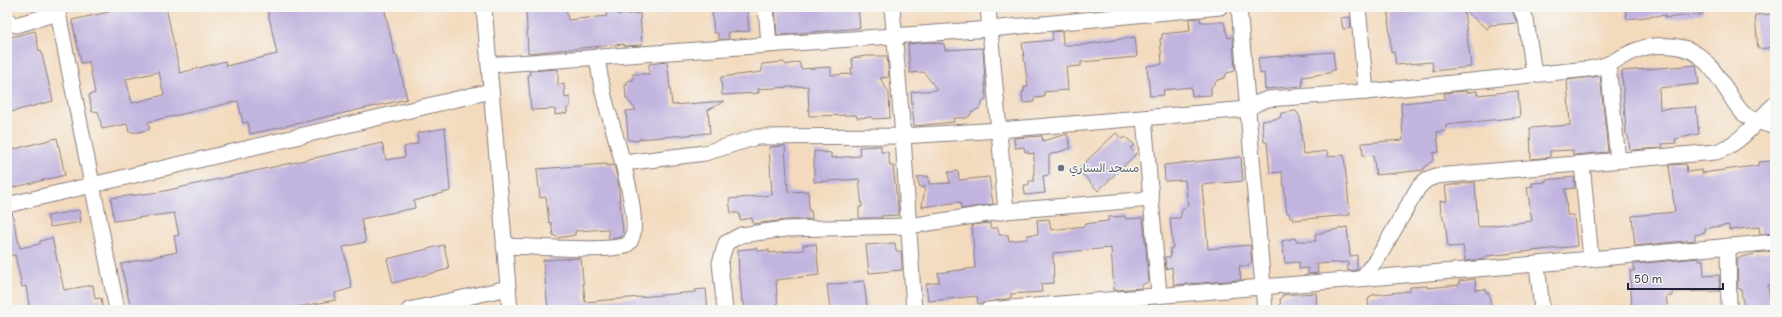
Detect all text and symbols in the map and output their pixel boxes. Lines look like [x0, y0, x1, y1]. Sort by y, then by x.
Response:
place label: مسجد السناري [1069, 160, 1139, 177]
marker: مسجد السناري [1056, 163, 1066, 173]
scale bar [1628, 265, 1723, 291]
text: 50 m [1634, 271, 1663, 286]

